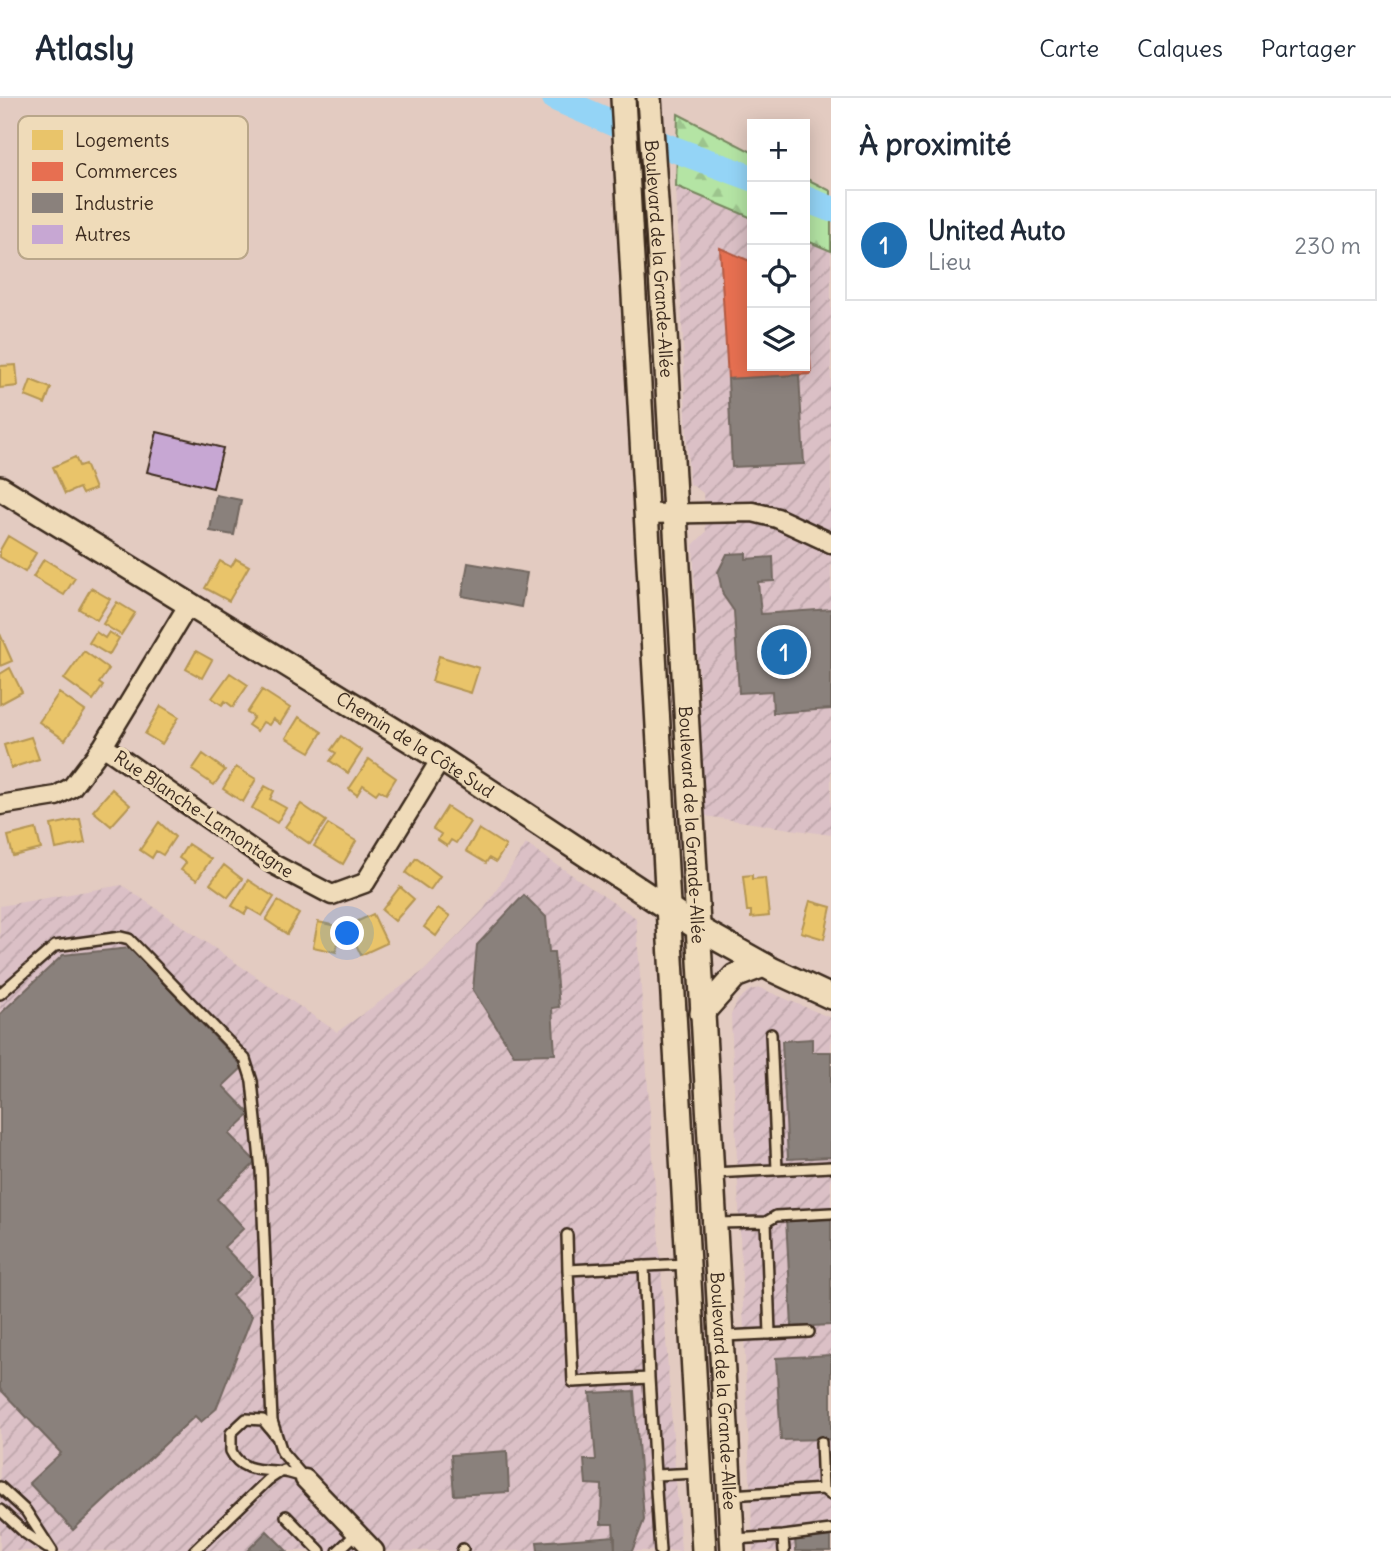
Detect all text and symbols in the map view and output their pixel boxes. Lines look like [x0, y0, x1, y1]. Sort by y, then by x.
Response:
text: Atlasly [35, 27, 134, 69]
text: Carte [1039, 33, 1099, 63]
text: Calques [1137, 33, 1223, 63]
text: Partager [1261, 33, 1356, 63]
legend [18, 116, 248, 259]
map controls [747, 119, 810, 371]
button: + [747, 119, 810, 182]
text: À proximité [859, 125, 1011, 163]
text: Logements [75, 128, 169, 152]
street label: Boulevard de la Grande-Allée [640, 139, 679, 378]
text: Commerces [75, 159, 177, 183]
button: − [747, 182, 810, 245]
text: Industrie [75, 191, 154, 215]
text: United Auto [928, 214, 1066, 247]
text: Autres [75, 222, 131, 246]
text: 1 [879, 231, 889, 260]
text: 230 m [1295, 231, 1361, 260]
button: locate [747, 245, 810, 308]
text: Lieu [928, 247, 972, 276]
button: layers [747, 308, 810, 371]
pin: 1 [761, 626, 807, 678]
street label: Chemin de la Côte Sud [332, 686, 499, 803]
street label: Boulevard de la Grande-Allée [674, 705, 711, 944]
street label: Rue Blanche-Lamontagne [110, 745, 298, 883]
your location [330, 916, 364, 950]
street label: Boulevard de la Grande-Allée [706, 1271, 742, 1510]

